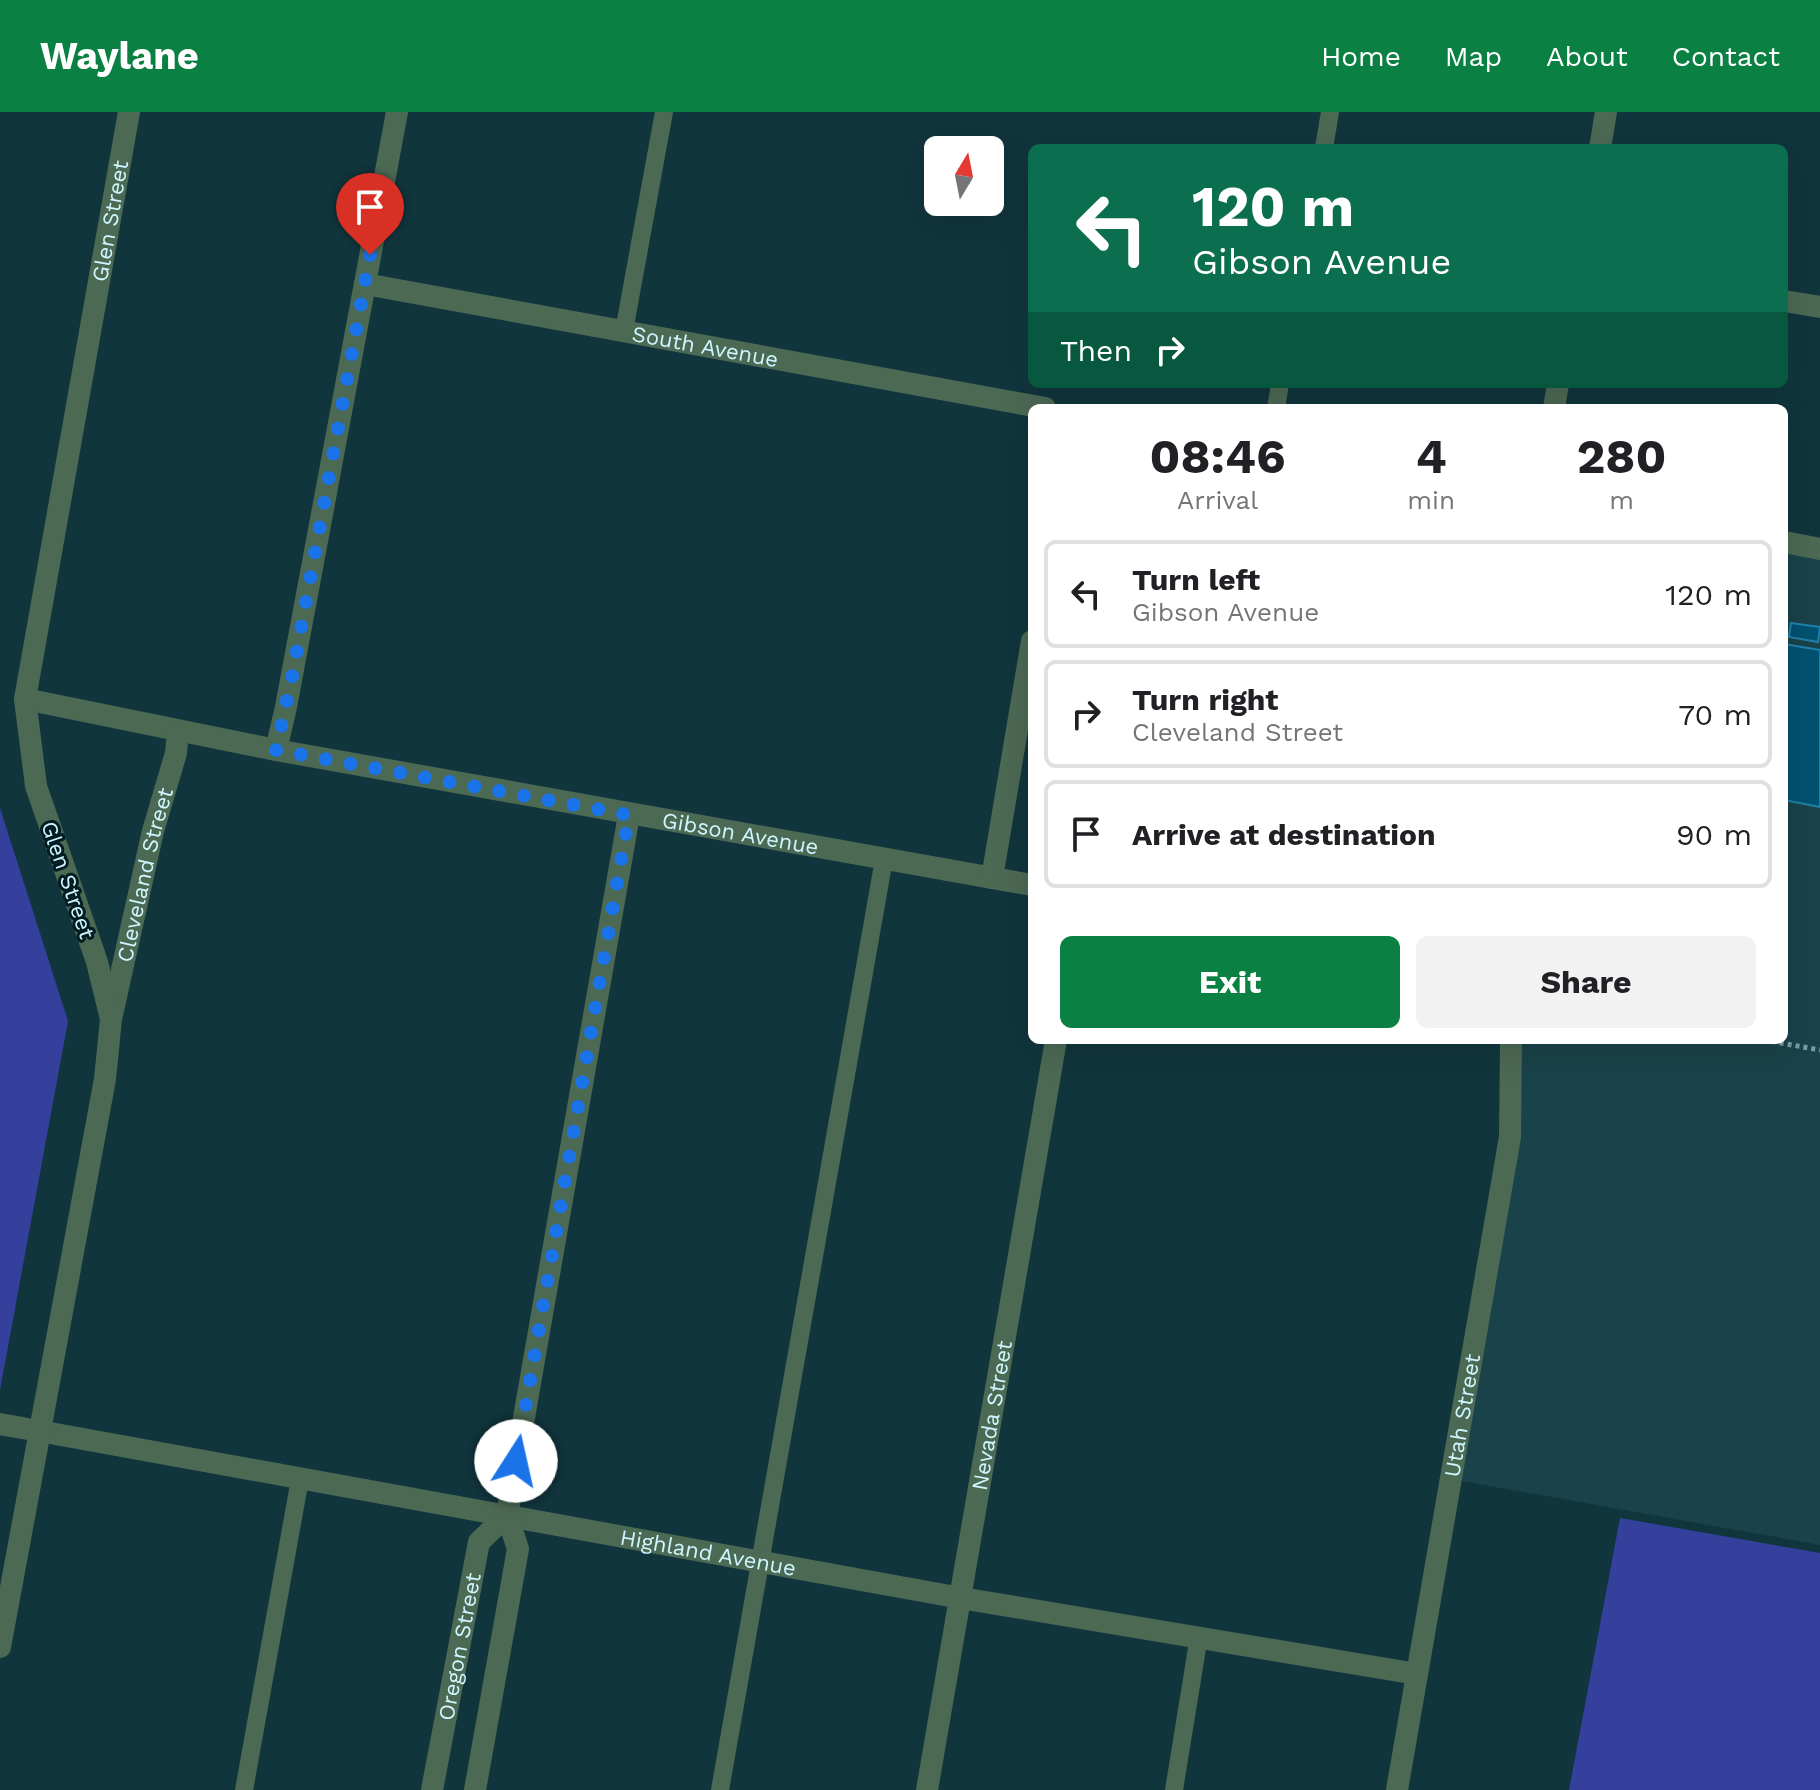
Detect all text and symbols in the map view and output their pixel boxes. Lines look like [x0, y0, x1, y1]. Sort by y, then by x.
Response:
text: Waylane [40, 34, 199, 78]
text: Home [1321, 40, 1401, 73]
text: Map [1445, 40, 1502, 73]
text: About [1546, 40, 1628, 73]
text: Contact [1672, 40, 1780, 73]
north arrow [924, 136, 1004, 216]
map controls [924, 136, 1004, 216]
street label: Glen Street [87, 158, 133, 284]
pin [336, 173, 404, 255]
text: 120 m [1192, 174, 1354, 240]
icon: left [1060, 176, 1164, 280]
icon: arrive [348, 185, 392, 229]
text: Gibson Avenue [1192, 241, 1451, 283]
street label: South Avenue [630, 320, 781, 372]
icon: right [1148, 328, 1192, 372]
text: Then [1060, 333, 1132, 368]
text: 08:46 [1150, 428, 1286, 485]
text: 4 [1416, 428, 1447, 485]
text: 280 [1577, 428, 1666, 485]
text: Arrival [1177, 485, 1258, 515]
text: min [1407, 485, 1455, 515]
text: m [1609, 485, 1634, 515]
text: Turn left [1132, 562, 1260, 597]
icon: left [1064, 572, 1108, 616]
text: 120 m [1665, 577, 1752, 612]
text: Gibson Avenue [1132, 597, 1319, 627]
text: Turn right [1132, 682, 1278, 717]
icon: right [1064, 692, 1108, 736]
text: 70 m [1678, 697, 1752, 732]
text: Cleveland Street [1132, 717, 1343, 747]
street label: Cleveland Street [112, 785, 178, 965]
street label: Gibson Avenue [660, 807, 821, 859]
icon: arrive [1064, 812, 1108, 856]
text: Arrive at destination [1132, 817, 1436, 852]
text: 90 m [1676, 817, 1752, 852]
street label: Glen Street [36, 818, 100, 942]
button: Exit [1060, 936, 1400, 1028]
button: Share [1416, 936, 1756, 1028]
street label: Nevada Street [966, 1339, 1017, 1492]
street label: Utah Street [1439, 1352, 1485, 1479]
position arrow [474, 1419, 558, 1503]
street label: Highland Avenue [618, 1524, 798, 1580]
street label: Oregon Street [433, 1571, 485, 1723]

